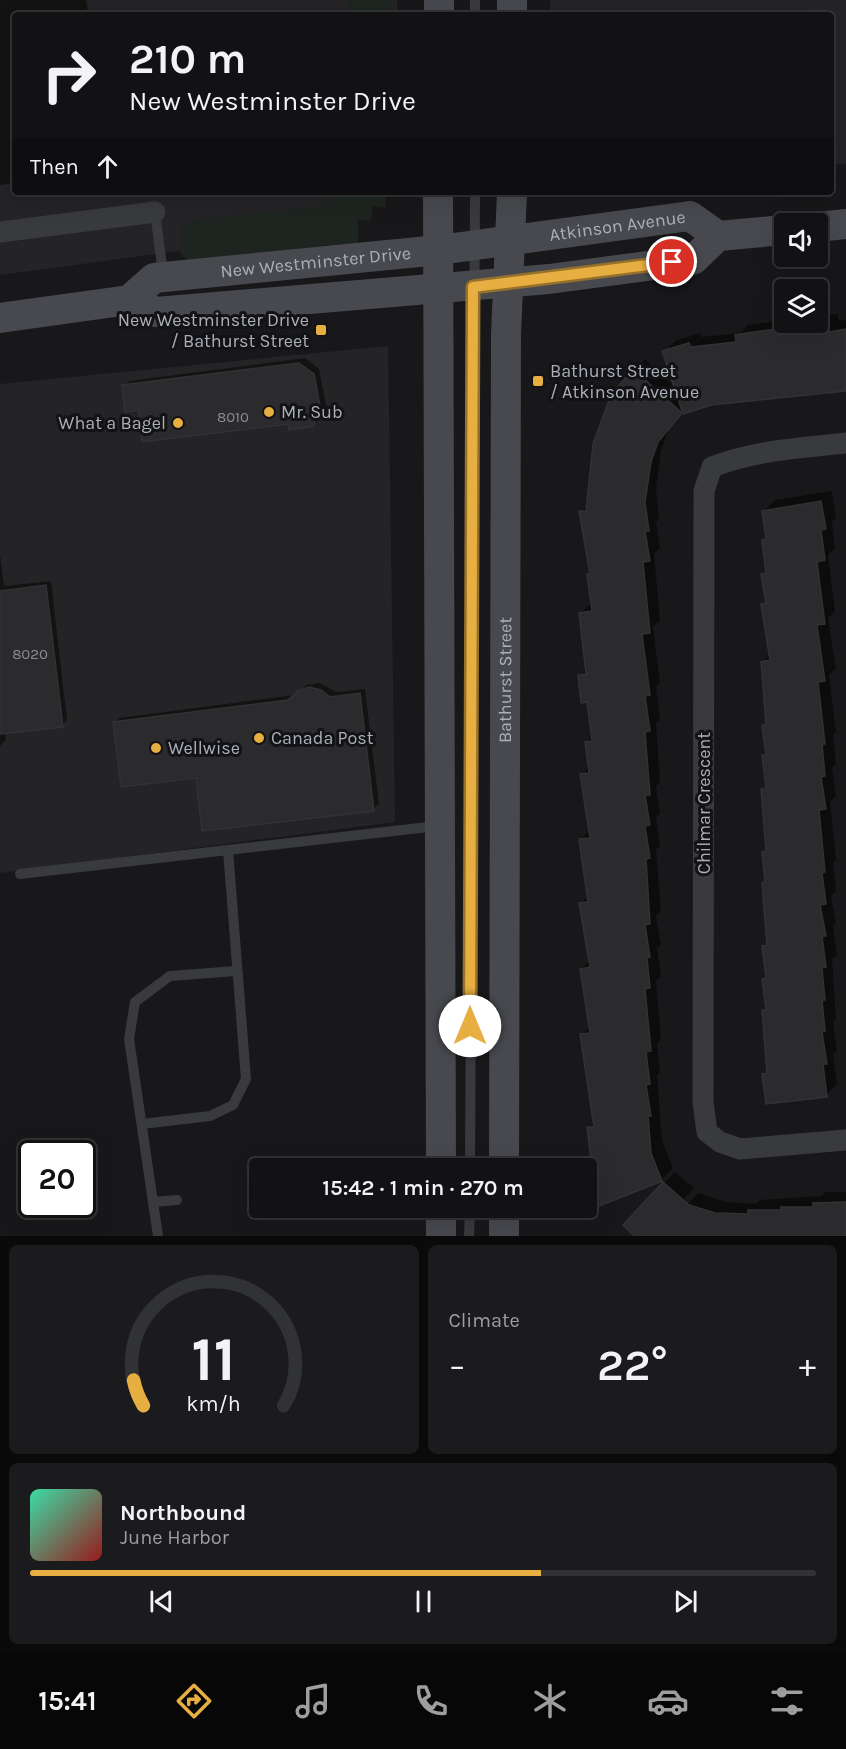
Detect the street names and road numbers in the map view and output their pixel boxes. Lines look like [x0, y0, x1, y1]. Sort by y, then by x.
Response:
street label: Atkinson Avenue [548, 206, 687, 246]
street label: New Westminster Drive [219, 242, 412, 282]
street label: Bathurst Street [494, 617, 516, 743]
street label: Chilmar Crescent [693, 732, 715, 874]

